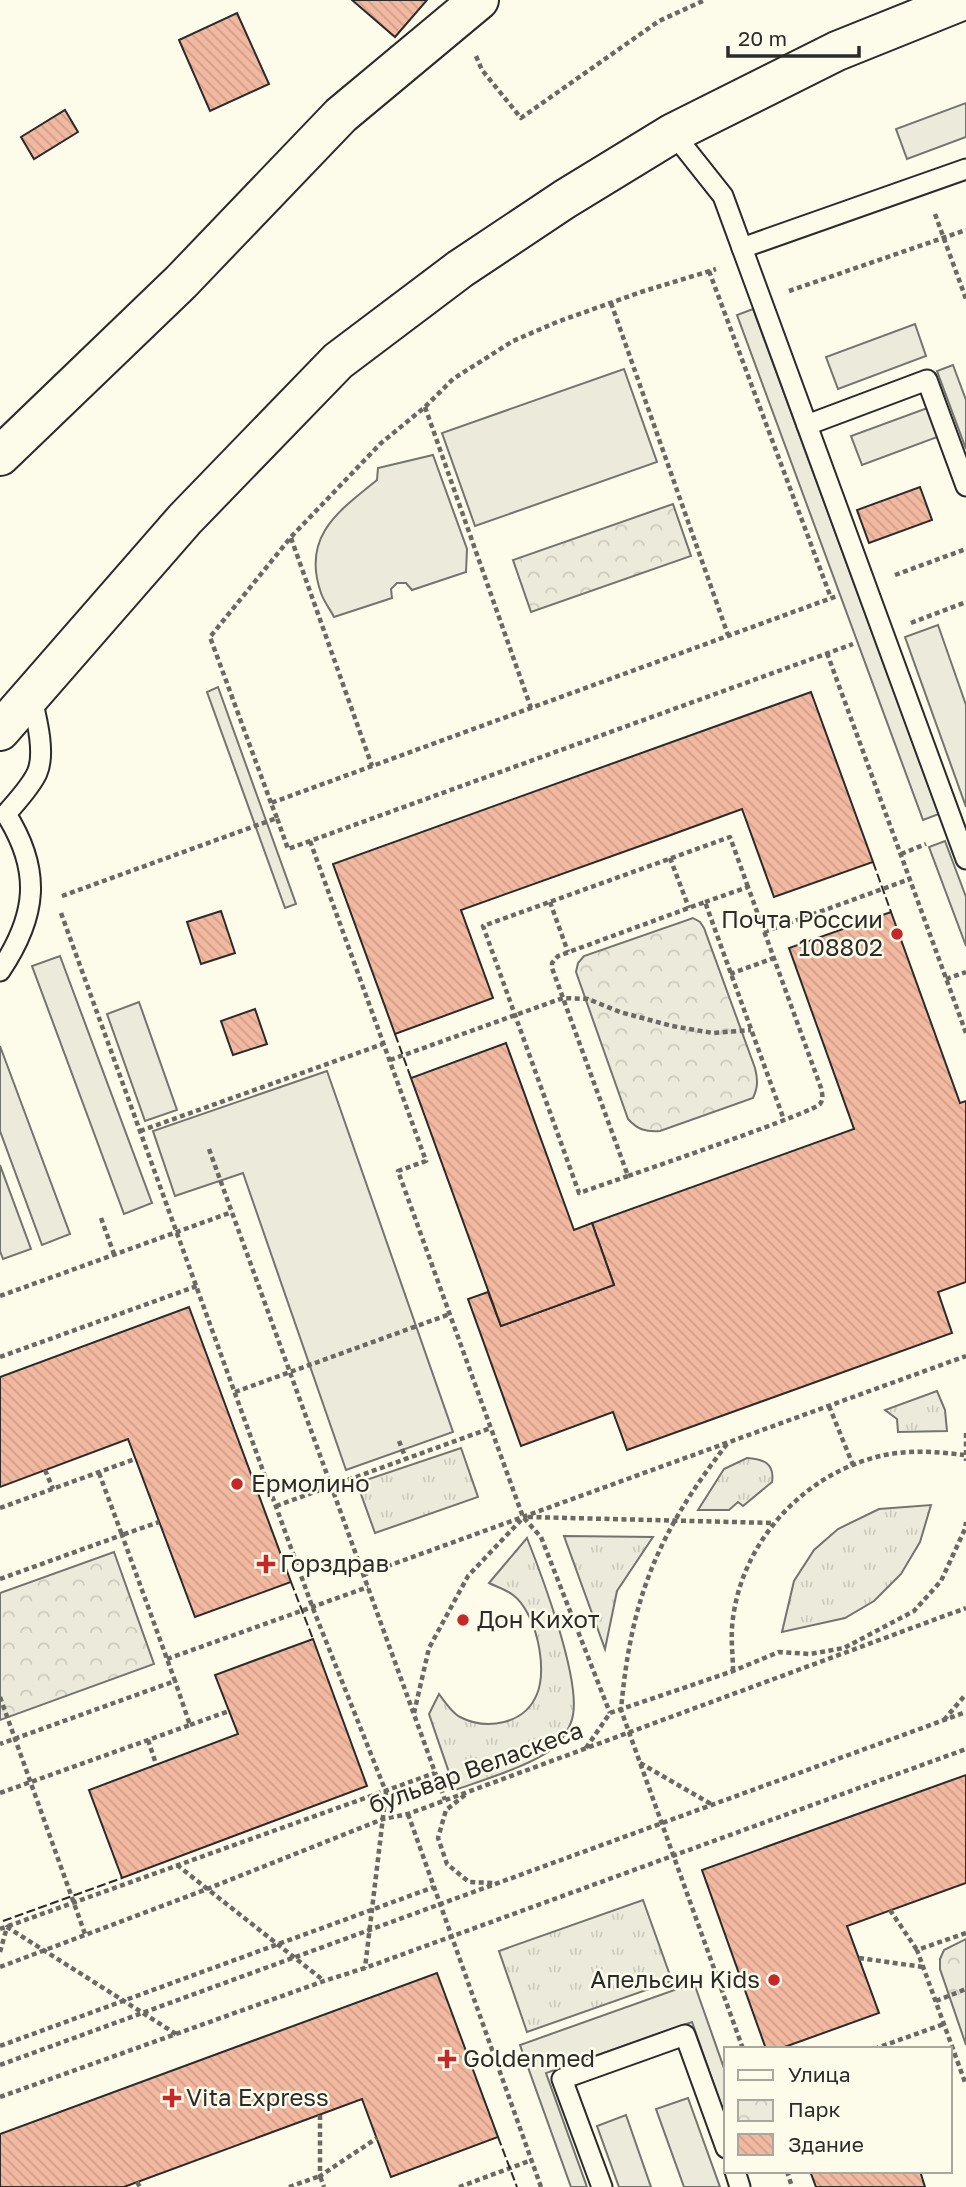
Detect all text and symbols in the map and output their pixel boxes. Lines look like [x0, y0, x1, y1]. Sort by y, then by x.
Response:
scale bar [728, 14, 859, 58]
text: 20 m [738, 25, 787, 51]
place label: Почта России 108802 [721, 904, 883, 961]
marker: Почта России 108802 [889, 926, 905, 942]
place label: Ермолино [251, 1468, 370, 1497]
marker: Ермолино [229, 1476, 245, 1492]
place label: Горздрав [280, 1548, 389, 1577]
marker: Горздрав [258, 1556, 274, 1572]
place label: Дон Кихот [477, 1604, 600, 1633]
marker: Дон Кихот [455, 1612, 471, 1628]
street label: бульвар Веласкеса [365, 1714, 586, 1819]
place label: Апельсин Kids [590, 1964, 760, 1993]
marker: Апельсин Kids [766, 1972, 782, 1988]
place label: Goldenmed [463, 2043, 595, 2072]
legend [724, 2047, 952, 2173]
marker: Goldenmed [437, 2049, 457, 2069]
text: Улица [788, 2061, 851, 2087]
place label: Vita Express [186, 2082, 329, 2111]
marker: Vita Express [164, 2090, 180, 2106]
text: Парк [788, 2096, 841, 2122]
text: Здание [788, 2131, 864, 2157]

